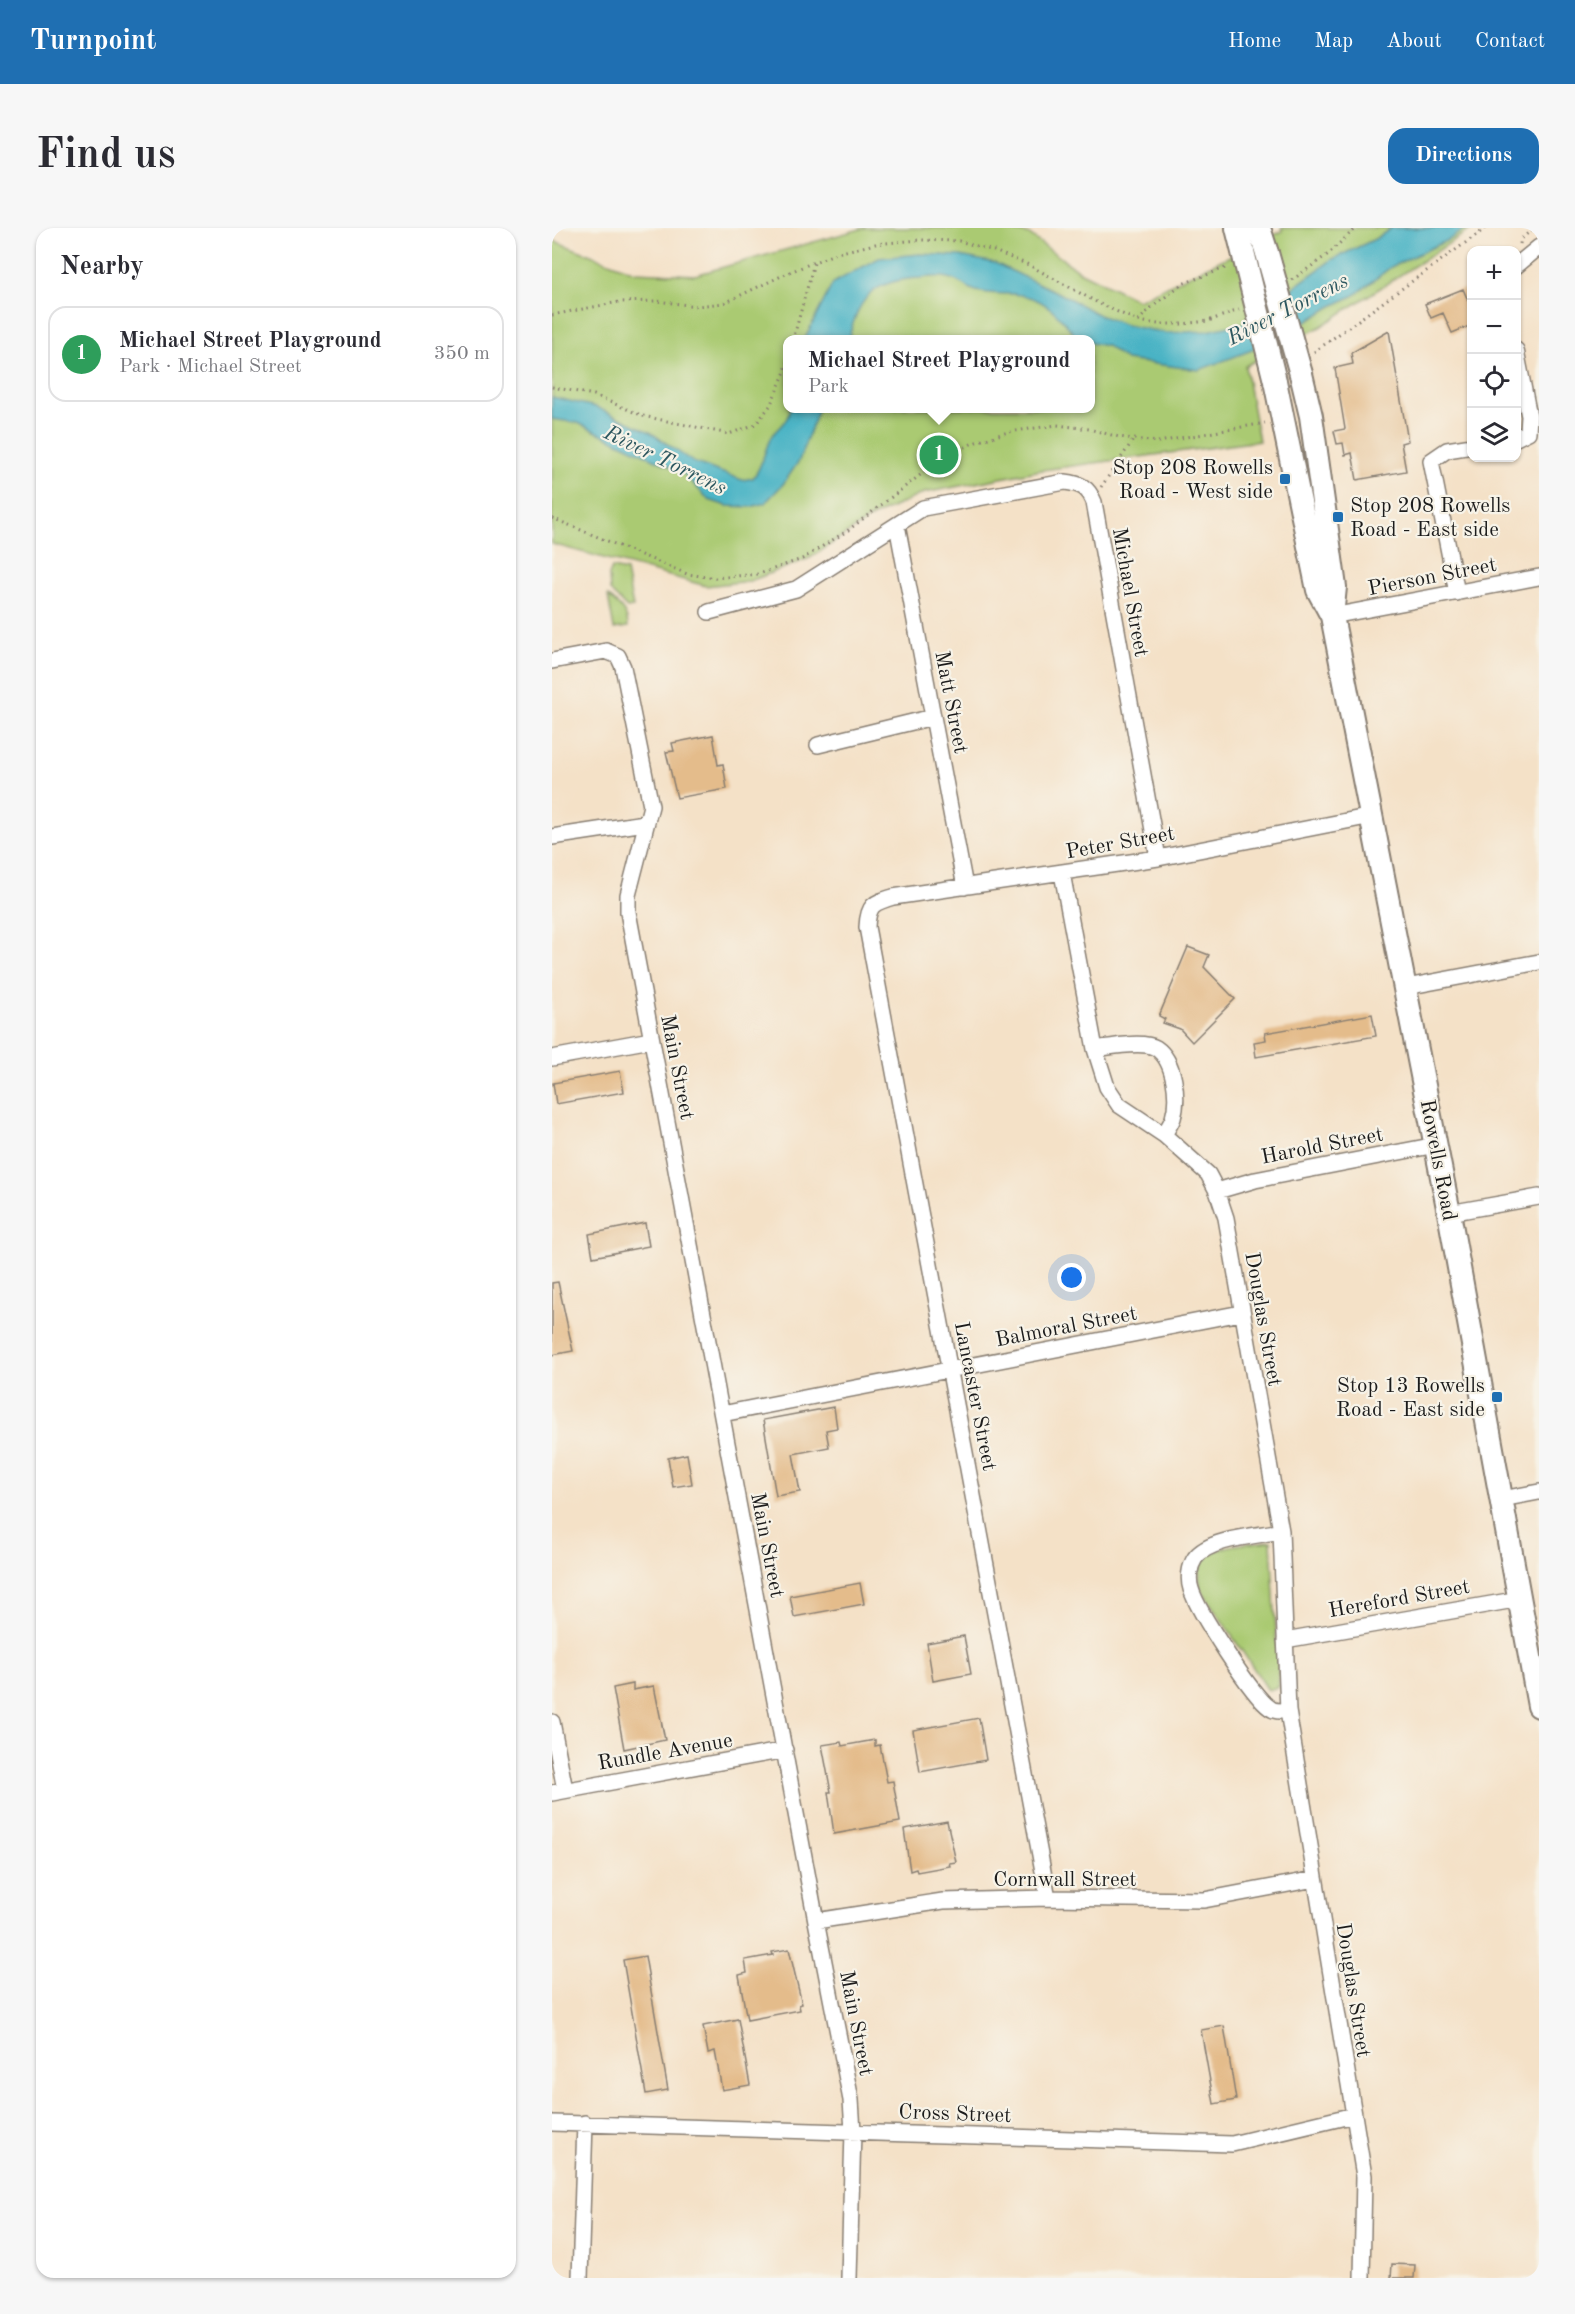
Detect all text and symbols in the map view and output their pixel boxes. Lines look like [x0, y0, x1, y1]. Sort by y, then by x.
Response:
text: Turnpoint [30, 28, 157, 56]
text: Home [1228, 31, 1281, 52]
text: Map [1314, 31, 1353, 52]
text: About [1386, 31, 1442, 52]
text: Contact [1475, 31, 1545, 52]
button: Directions [1388, 128, 1539, 184]
text: Find us [36, 135, 175, 177]
map controls [1467, 246, 1521, 462]
button: + [1467, 246, 1521, 300]
text: Nearby [60, 254, 144, 280]
water label: River Torrens [1223, 270, 1352, 350]
button: − [1467, 300, 1521, 354]
text: Michael Street Playground [119, 330, 382, 352]
popup [783, 335, 1095, 413]
text: 1 [76, 344, 87, 364]
text: 350 m [434, 344, 490, 364]
text: Michael Street Playground [808, 350, 1070, 372]
button: locate [1467, 354, 1521, 408]
text: Park · Michael Street [119, 357, 302, 377]
text: Park [808, 377, 849, 397]
button: layers [1467, 408, 1521, 462]
water label: River Torrens [599, 421, 730, 500]
pin: 1 [920, 432, 958, 478]
place label: Stop 208 Rowells Road - West side [1113, 458, 1273, 503]
marker: Stop 208 Rowells Road - West side [1278, 472, 1292, 486]
place label: Stop 208 Rowells Road - East side [1350, 496, 1510, 541]
marker: Stop 208 Rowells Road - East side [1331, 510, 1345, 524]
street label: Michael Street [1108, 526, 1151, 659]
street label: Pierson Street [1366, 555, 1498, 600]
street label: Matt Street [930, 649, 971, 755]
street label: Peter Street [1064, 824, 1176, 863]
street label: Main Street [656, 1013, 697, 1122]
street label: Rowells Road [1415, 1098, 1460, 1223]
street label: Harold Street [1259, 1124, 1385, 1169]
street label: Douglas Street [1240, 1250, 1285, 1388]
your location [1057, 1263, 1086, 1292]
street label: Balmoral Street [994, 1303, 1139, 1351]
street label: Lancaster Street [950, 1320, 999, 1473]
place label: Stop 13 Rowells Road - East side [1336, 1376, 1485, 1421]
marker: Stop 13 Rowells Road - East side [1490, 1390, 1504, 1404]
street label: Main Street [746, 1491, 787, 1600]
street label: Hereford Street [1327, 1577, 1471, 1622]
street label: Rundle Avenue [596, 1730, 734, 1775]
street label: Cornwall Street [993, 1870, 1137, 1891]
street label: Douglas Street [1332, 1921, 1374, 2059]
street label: Main Street [835, 1969, 876, 2078]
street label: Cross Street [898, 2102, 1012, 2127]

